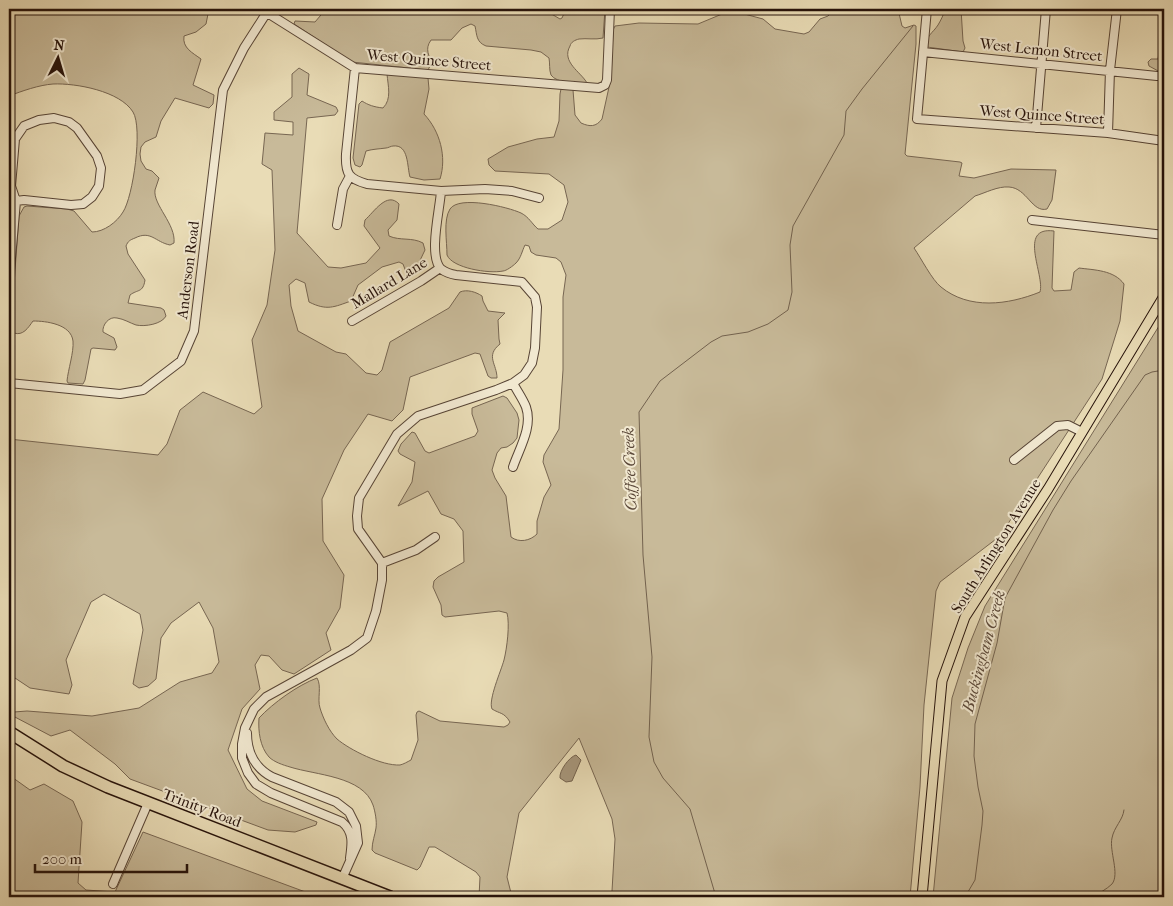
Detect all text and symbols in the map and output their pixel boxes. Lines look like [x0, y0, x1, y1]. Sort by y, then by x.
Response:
north arrow [32, 32, 82, 82]
street label: West Lemon Street [978, 35, 1104, 65]
text: N [53, 37, 65, 55]
street label: West Quince Street [365, 45, 493, 74]
street label: West Quince Street [978, 102, 1106, 128]
street label: Anderson Road [173, 219, 203, 321]
street label: Mallard Lane [348, 253, 431, 313]
water label: Coffee Creek [619, 427, 640, 511]
street label: South Arlington Avenue [947, 475, 1045, 617]
water label: Buckingham Creek [958, 588, 1009, 715]
street label: Trinity Road [160, 785, 245, 832]
scale bar [35, 841, 188, 873]
text: 200 m [42, 850, 82, 868]

